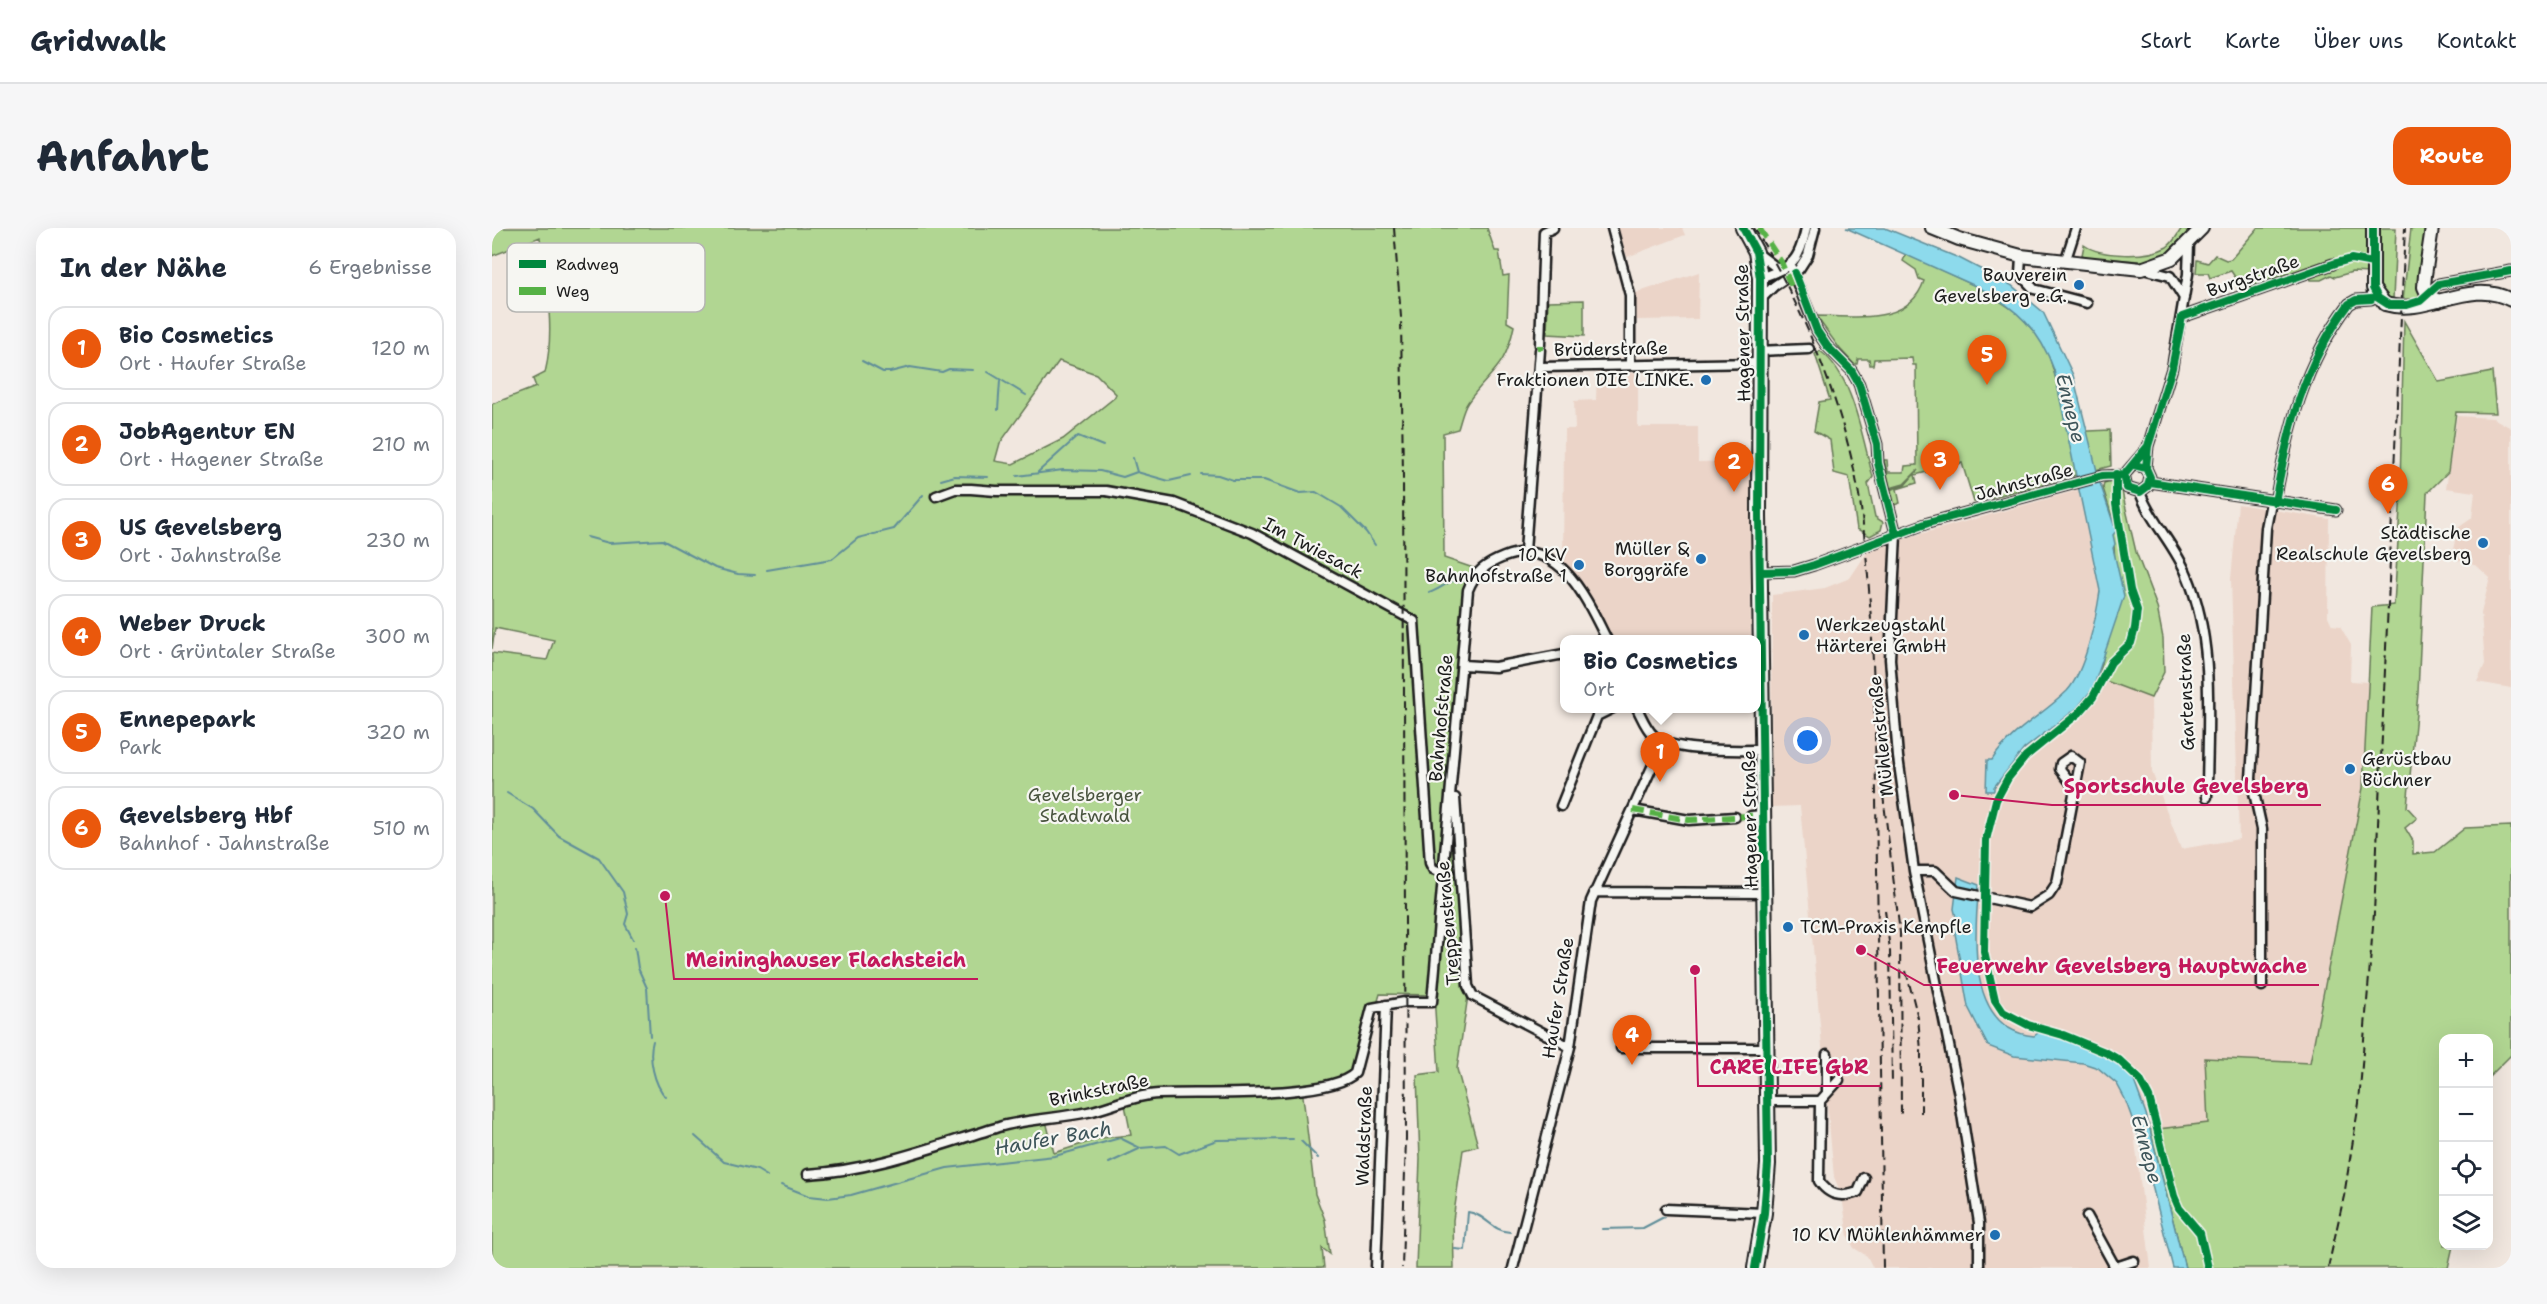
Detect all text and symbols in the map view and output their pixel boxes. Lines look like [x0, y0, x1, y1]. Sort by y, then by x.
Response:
text: Gridwalk [30, 22, 167, 60]
text: Start [2141, 27, 2192, 55]
text: Karte [2225, 27, 2281, 55]
text: Über uns [2314, 27, 2404, 55]
text: Kontakt [2437, 27, 2517, 55]
button: Route [2393, 127, 2511, 185]
text: Anfahrt [36, 128, 209, 184]
legend [507, 243, 705, 312]
street label: Burgstraße [2204, 249, 2302, 303]
text: In der Nähe [60, 250, 227, 285]
text: 6 Ergebnisse [308, 254, 432, 280]
text: Radweg [556, 254, 619, 275]
place label: Bauverein Gevelsberg e.G. [1934, 263, 2067, 308]
street label: Hagener Straße [1730, 264, 1756, 402]
marker: Bauverein Gevelsberg e.G. [2072, 278, 2086, 292]
text: Weg [556, 281, 590, 302]
text: Bio Cosmetics [119, 321, 274, 350]
text: 1 [77, 335, 86, 361]
text: 120 m [371, 335, 430, 361]
street label: Brüderstraße [1554, 336, 1668, 362]
pin: 5 [1968, 336, 2006, 385]
text: Ort · Haufer Straße [119, 350, 306, 376]
place label: Fraktionen DIE LINKE. [1497, 368, 1694, 392]
water label: Ennepe [2050, 371, 2092, 445]
marker: Fraktionen DIE LINKE. [1699, 373, 1713, 387]
text: JobAgentur EN [119, 417, 295, 446]
text: 2 [75, 431, 89, 457]
text: 210 m [371, 431, 430, 457]
pin: 3 [1920, 440, 1960, 490]
pin: 2 [1714, 442, 1754, 492]
text: Ort · Hagener Straße [119, 446, 324, 472]
street label: Jahnstraße [1972, 457, 2076, 507]
pin: 6 [2368, 464, 2408, 514]
street label: Im Twiesack [1259, 512, 1367, 584]
text: US Gevelsberg [119, 513, 282, 542]
place label: Städtische Realschule Gevelsberg [2276, 521, 2471, 566]
text: 3 [75, 527, 89, 553]
text: 230 m [365, 527, 430, 553]
marker: Städtische Realschule Gevelsberg [2476, 536, 2490, 550]
place label: Müller & Borggräfe [1604, 537, 1690, 582]
text: Ort · Jahnstraße [119, 542, 282, 568]
place label: 10 KV Bahnhofstraße 1 [1425, 543, 1567, 588]
marker: Müller & Borggräfe [1694, 552, 1708, 566]
marker: 10 KV Bahnhofstraße 1 [1572, 558, 1586, 572]
text: Weber Druck [119, 609, 266, 638]
place label: Werkzeugstahl Härterei GmbH [1816, 613, 1947, 658]
text: 4 [75, 623, 89, 649]
text: 300 m [364, 623, 430, 649]
marker: Werkzeugstahl Härterei GmbH [1797, 628, 1811, 642]
street label: Gartenstraße [2172, 633, 2200, 751]
popup [1560, 635, 1761, 713]
text: Ort · Grüntaler Straße [119, 638, 336, 664]
text: Bio Cosmetics [1583, 647, 1738, 676]
street label: Bahnhofstraße [1423, 653, 1459, 783]
street label: Mühlenstraße [1863, 674, 1899, 798]
text: Ort [1583, 676, 1615, 702]
text: Ennepepark [119, 705, 256, 734]
text: 5 [75, 719, 88, 745]
text: 320 m [366, 719, 430, 745]
your location [1793, 726, 1822, 755]
pin: 1 [1640, 732, 1680, 782]
text: Park [119, 734, 162, 760]
place label: Gerüstbau Büchner [2362, 747, 2452, 792]
street label: Hagener Straße [1737, 750, 1763, 888]
marker: Gerüstbau Büchner [2343, 762, 2357, 776]
callout: Sportschule Gevelsberg [2052, 767, 2321, 805]
text: Sportschule Gevelsberg [2064, 773, 2308, 799]
park label: Gevelsberger Stadtwald [1028, 783, 1142, 828]
text: Gevelsberg Hbf [119, 801, 293, 830]
text: 6 [75, 815, 89, 841]
text: 510 m [373, 815, 430, 841]
text: Bahnhof · Jahnstraße [119, 830, 330, 856]
street label: Treppenstraße [1431, 860, 1465, 986]
place label: TCM-Praxis Kempfle [1800, 915, 1972, 939]
marker: TCM-Praxis Kempfle [1781, 920, 1795, 934]
street label: Haufer Straße [1537, 936, 1579, 1060]
callout: Meininghauser Flachsteich [674, 941, 978, 979]
text: Meininghauser Flachsteich [686, 947, 966, 973]
callout: Feuerwehr Gevelsberg Hauptwache [1924, 947, 2319, 985]
text: Feuerwehr Gevelsberg Hauptwache [1937, 953, 2307, 979]
pin: 4 [1612, 1016, 1652, 1065]
map controls [2439, 1034, 2493, 1250]
button: + [2439, 1034, 2493, 1088]
callout: CARE LIFE GbR [1698, 1048, 1881, 1086]
text: CARE LIFE GbR [1710, 1054, 1869, 1080]
street label: Brinkstraße [1047, 1068, 1151, 1112]
street label: Waldstraße [1350, 1085, 1378, 1187]
button: − [2439, 1088, 2493, 1142]
water label: Ennepe [2125, 1112, 2169, 1186]
water label: Haufer Bach [992, 1115, 1114, 1161]
button: locate [2439, 1142, 2493, 1196]
button: layers [2439, 1196, 2493, 1250]
place label: 10 KV Mühlenhämmer [1792, 1223, 1983, 1247]
marker: 10 KV Mühlenhämmer [1988, 1228, 2002, 1242]

